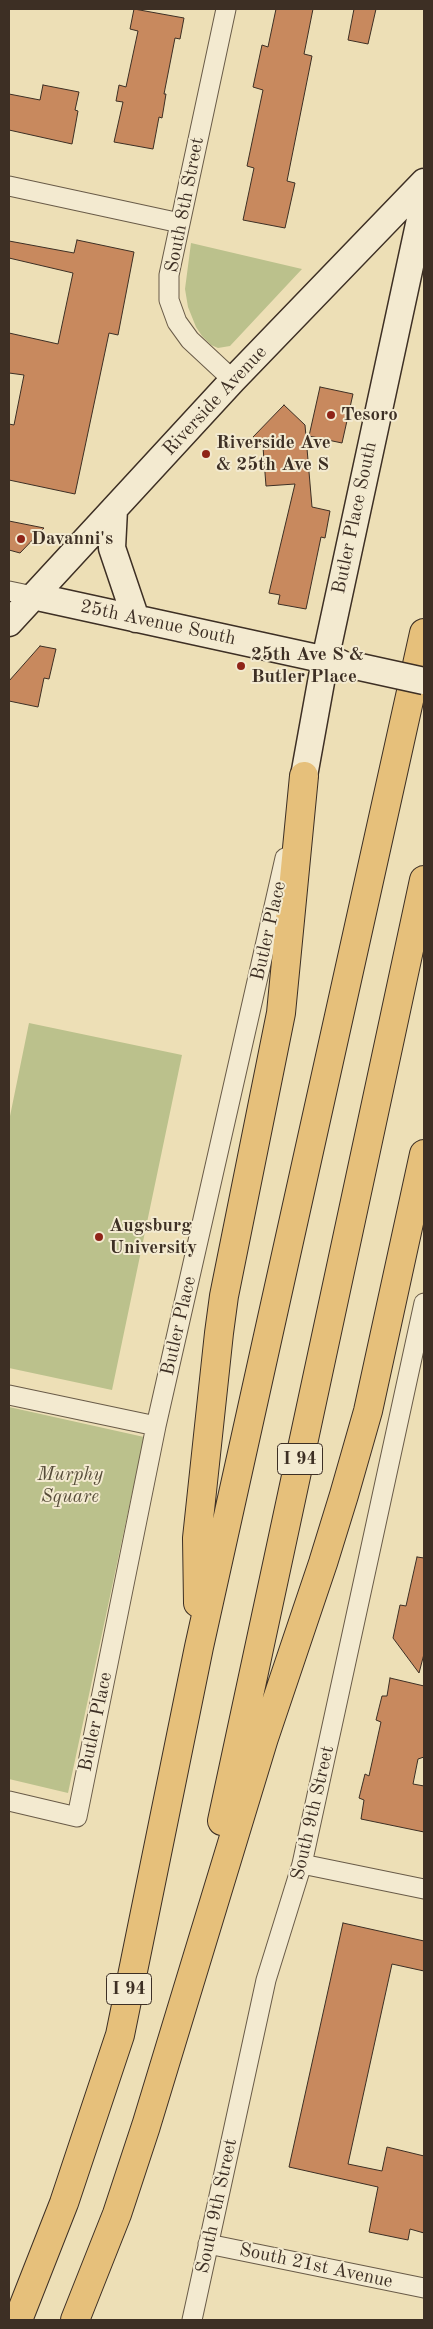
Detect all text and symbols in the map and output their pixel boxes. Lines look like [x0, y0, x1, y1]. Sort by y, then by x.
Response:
street label: South 8th Street [161, 135, 209, 275]
street label: Riverside Avenue [158, 341, 272, 461]
place label: Tesoro [341, 404, 398, 426]
marker: Tesoro [325, 409, 337, 421]
place label: Riverside Ave & 25th Ave S [216, 432, 331, 476]
street label: Butler Place South [328, 440, 382, 596]
marker: Riverside Ave & 25th Ave S [200, 448, 212, 460]
place label: Davanni's [31, 528, 113, 550]
marker: Davanni's [15, 533, 27, 545]
street label: 25th Avenue South [78, 595, 238, 651]
place label: 25th Ave S & Butler Place [251, 644, 364, 688]
marker: 25th Ave S & Butler Place [235, 660, 247, 672]
street label: Butler Place [246, 879, 292, 983]
place label: Augsburg University [109, 1215, 197, 1259]
marker: Augsburg University [93, 1231, 105, 1243]
street label: Butler Place [156, 1274, 202, 1378]
road number: I 94 [278, 1444, 322, 1475]
park label: Murphy Square [37, 1464, 103, 1508]
street label: Butler Place [74, 1670, 118, 1774]
street label: South 9th Street [286, 1744, 340, 1882]
road number: I 94 [106, 1974, 152, 2005]
street label: South 9th Street [192, 2136, 242, 2276]
street label: South 21st Avenue [237, 2239, 395, 2293]

